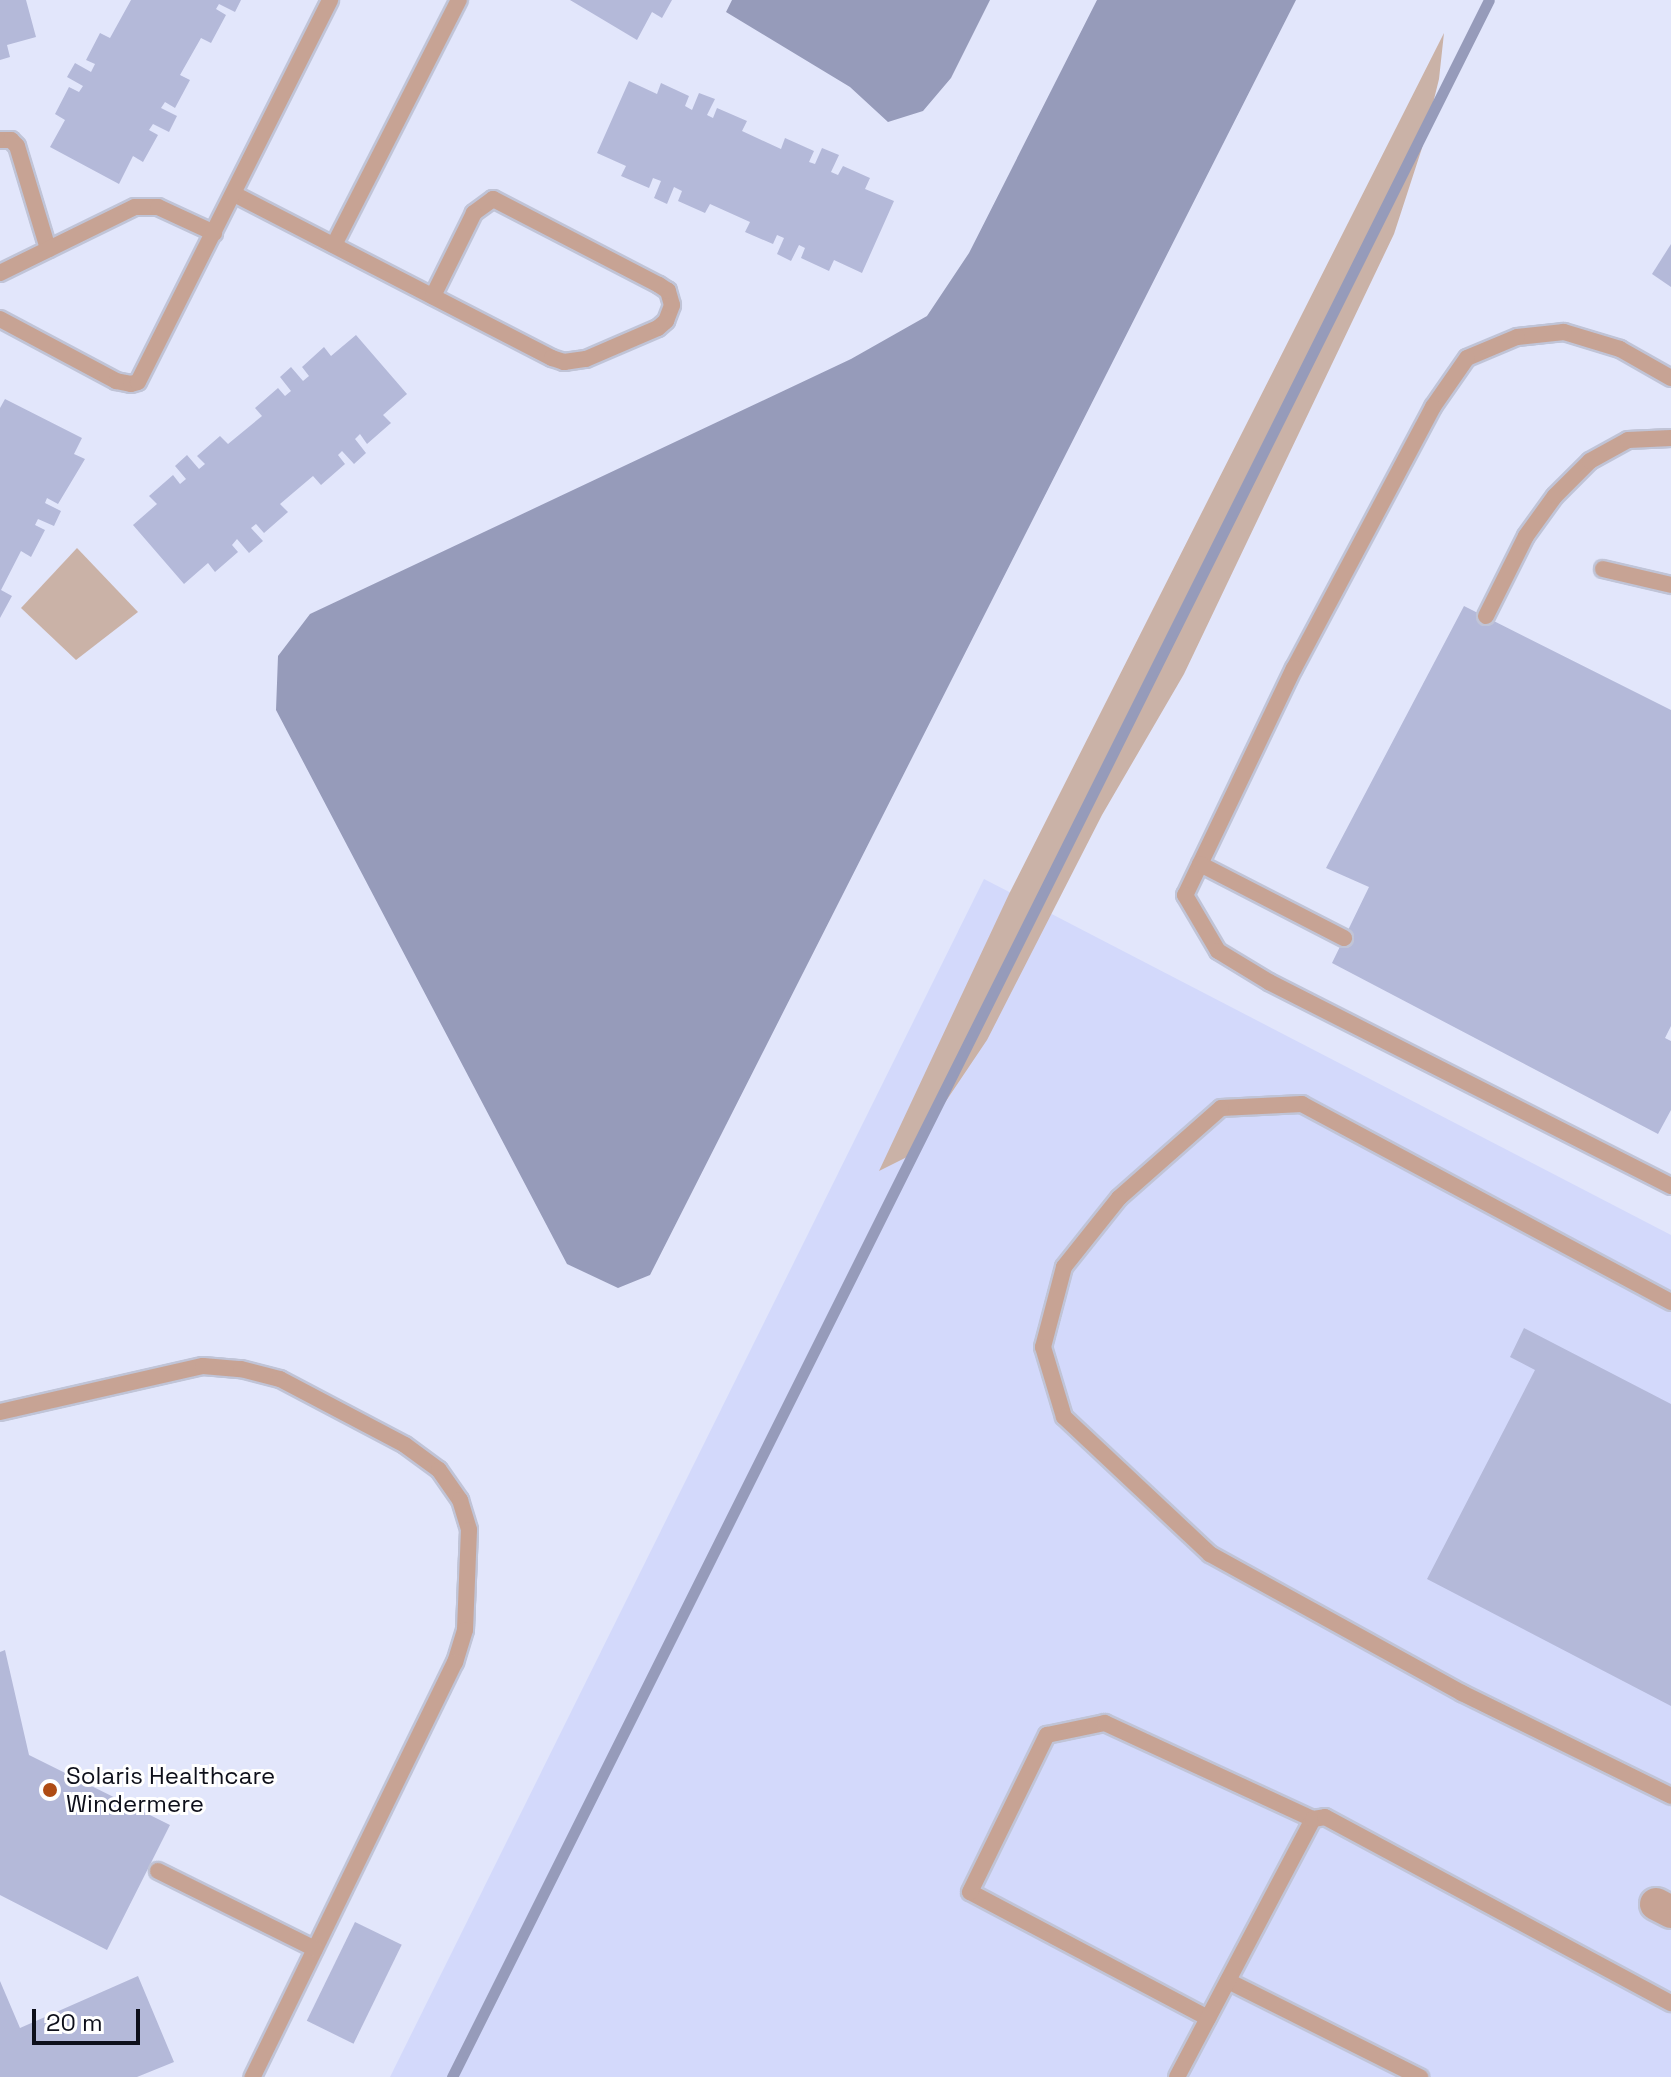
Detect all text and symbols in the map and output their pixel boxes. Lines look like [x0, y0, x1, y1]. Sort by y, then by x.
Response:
place label: Solaris Healthcare Windermere [66, 1762, 275, 1818]
marker: Solaris Healthcare Windermere [41, 1781, 59, 1799]
scale bar [36, 1993, 144, 2043]
text: 20 m [46, 2007, 103, 2038]

